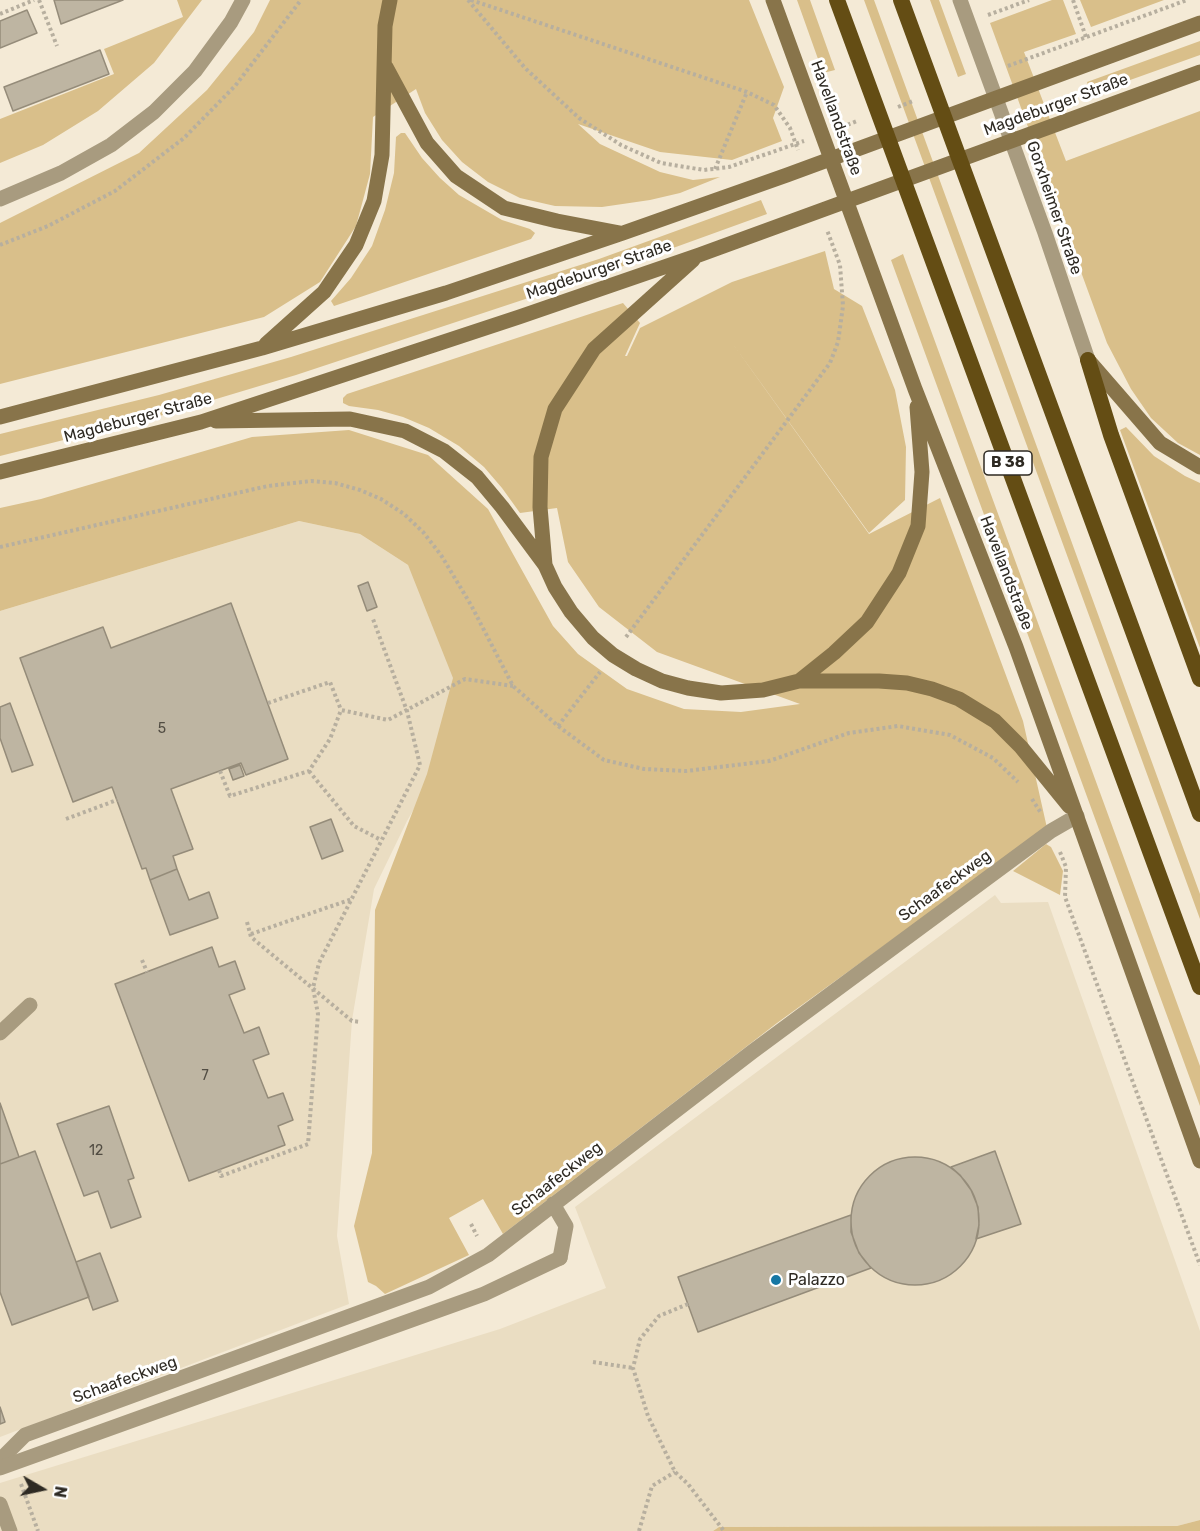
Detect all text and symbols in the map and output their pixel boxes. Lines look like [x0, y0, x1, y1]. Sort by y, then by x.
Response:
street label: Havellandstraße [806, 58, 866, 178]
street label: Magdeburger Straße [981, 70, 1131, 140]
street label: Gorxheimer Straße [1022, 139, 1086, 277]
street label: Magdeburger Straße [524, 236, 674, 304]
street label: Magdeburger Straße [62, 389, 214, 447]
road number: B 38 [984, 451, 1032, 475]
street label: Havellandstraße [975, 513, 1037, 633]
house number: 5 [158, 721, 166, 737]
street label: Schaafeckweg [895, 846, 995, 926]
house number: 7 [201, 1068, 209, 1084]
street label: Schaafeckweg [508, 1138, 606, 1220]
house number: 12 [89, 1143, 103, 1159]
place label: Palazzo [788, 1270, 845, 1290]
marker: Palazzo [769, 1273, 783, 1287]
street label: Schaafeckweg [70, 1352, 180, 1408]
north arrow [12, 1459, 72, 1519]
text: N [50, 1485, 71, 1499]

